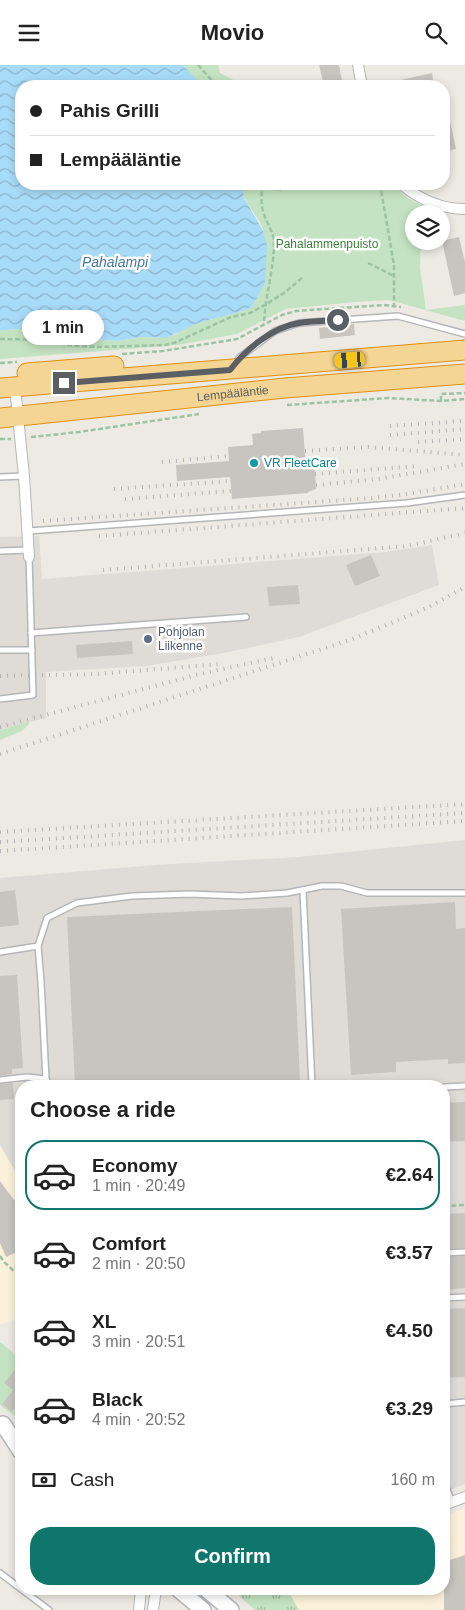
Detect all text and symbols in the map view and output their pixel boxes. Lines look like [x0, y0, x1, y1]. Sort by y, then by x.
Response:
icon: menu [15, 19, 43, 47]
icon: search [422, 19, 450, 47]
text: Movio [201, 20, 264, 45]
text: Pahis Grilli [60, 100, 159, 121]
text: Lempääläntie [60, 149, 181, 170]
map controls [405, 205, 450, 250]
button: layers [405, 205, 450, 250]
park label: Pahalammenpuisto [276, 237, 379, 251]
water label: Pahalampi [82, 254, 149, 270]
route start [327, 309, 349, 331]
callout: 1 min [23, 311, 105, 345]
text: 1 min [42, 319, 84, 336]
car [334, 351, 365, 369]
route end [53, 372, 75, 394]
street label: Lempääläntie [196, 383, 270, 404]
place label: VR FleetCare [264, 456, 337, 470]
marker: VR FleetCare [248, 457, 260, 469]
place label: Pohjolan Liikenne [158, 625, 205, 653]
marker: Pohjolan Liikenne [142, 633, 154, 645]
text: Choose a ride [30, 1097, 175, 1122]
icon: car [32, 1153, 77, 1198]
text: Economy [92, 1155, 178, 1176]
text: €2.64 [385, 1164, 433, 1185]
text: 1 min · 20:49 [92, 1177, 185, 1194]
icon: car [32, 1231, 77, 1276]
text: Comfort [92, 1233, 166, 1254]
text: €3.57 [385, 1242, 433, 1263]
text: 2 min · 20:50 [92, 1255, 185, 1272]
icon: car [32, 1309, 77, 1354]
text: XL [92, 1311, 116, 1332]
text: €4.50 [385, 1320, 433, 1341]
text: 3 min · 20:51 [92, 1333, 185, 1350]
icon: car [32, 1387, 77, 1432]
text: Black [92, 1389, 143, 1410]
text: €3.29 [385, 1398, 433, 1419]
text: 4 min · 20:52 [92, 1411, 185, 1428]
icon: cash [30, 1466, 58, 1494]
text: Cash [70, 1469, 114, 1490]
text: 160 m [391, 1471, 435, 1488]
button: Confirm [30, 1527, 435, 1585]

